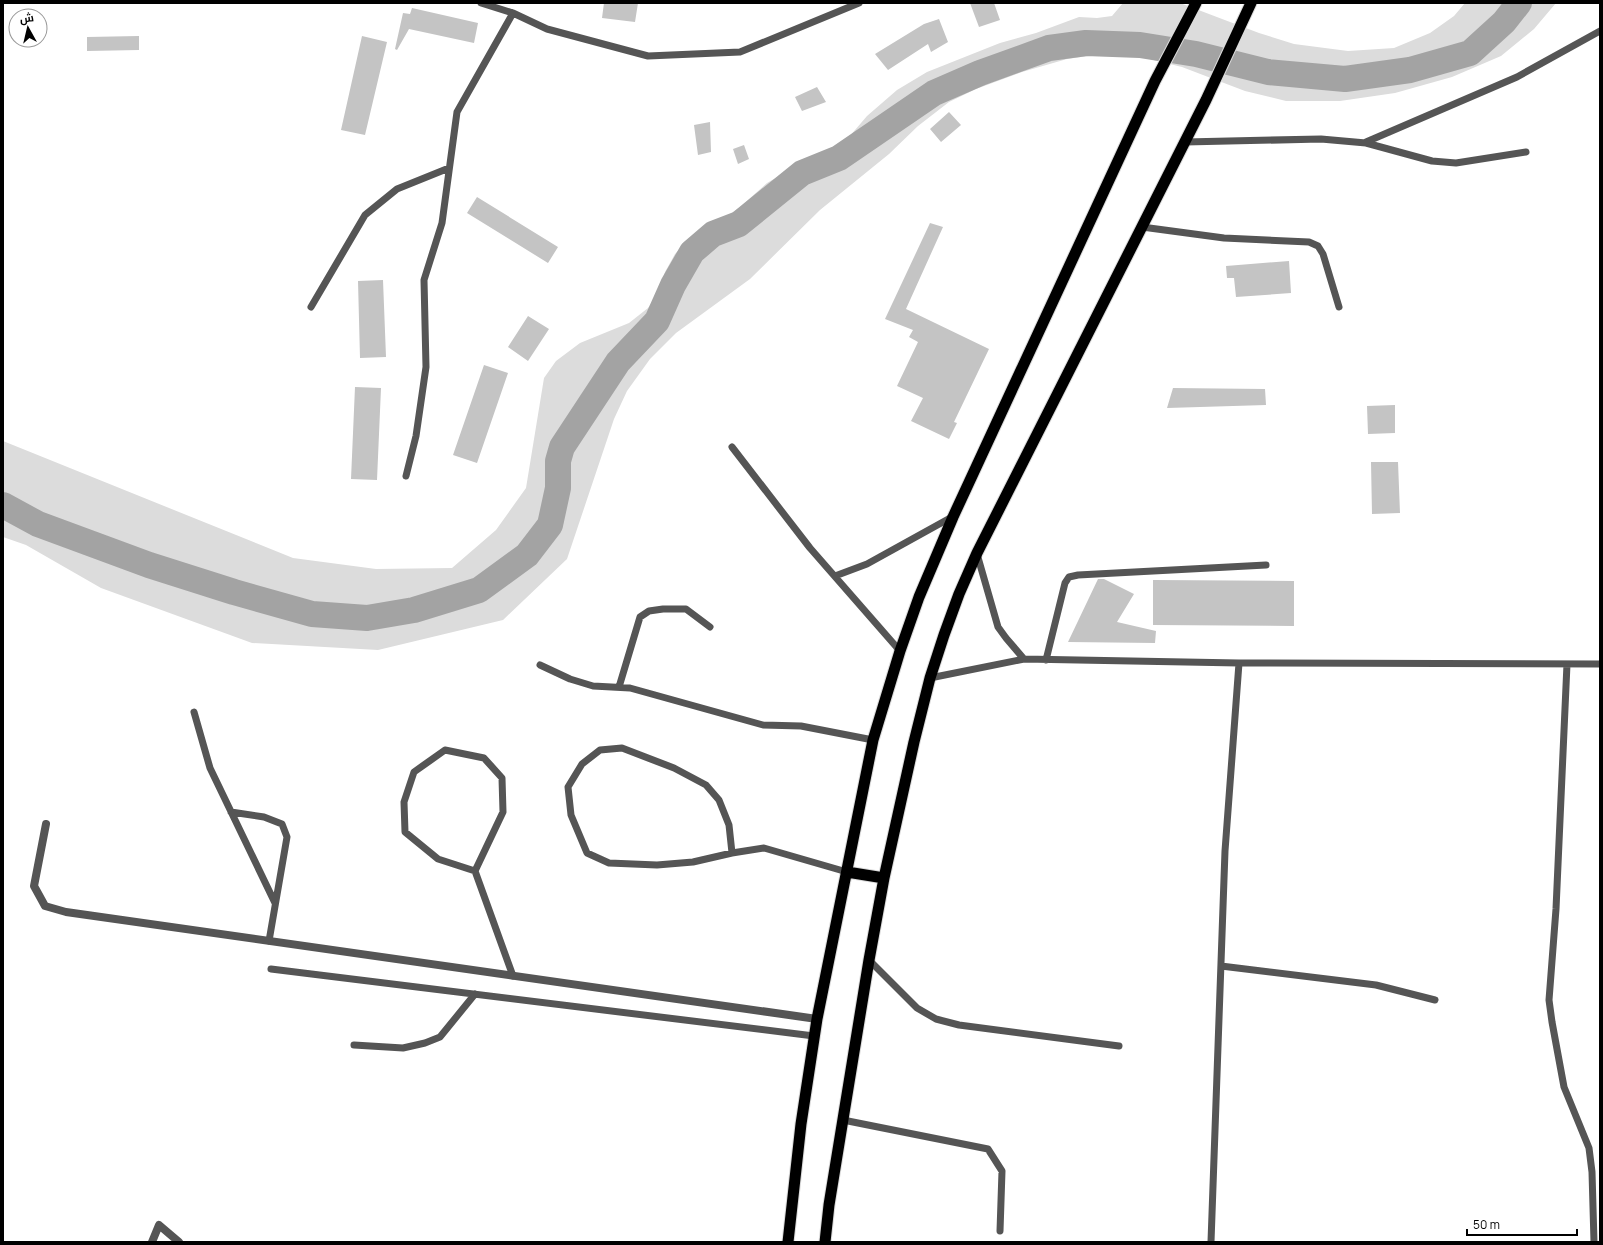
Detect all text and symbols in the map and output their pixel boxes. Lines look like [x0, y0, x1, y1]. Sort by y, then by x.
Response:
north arrow [8, 8, 48, 48]
text: ش [19, 9, 35, 26]
scale bar [1467, 1211, 1577, 1237]
text: 50 m [1473, 1216, 1500, 1233]

